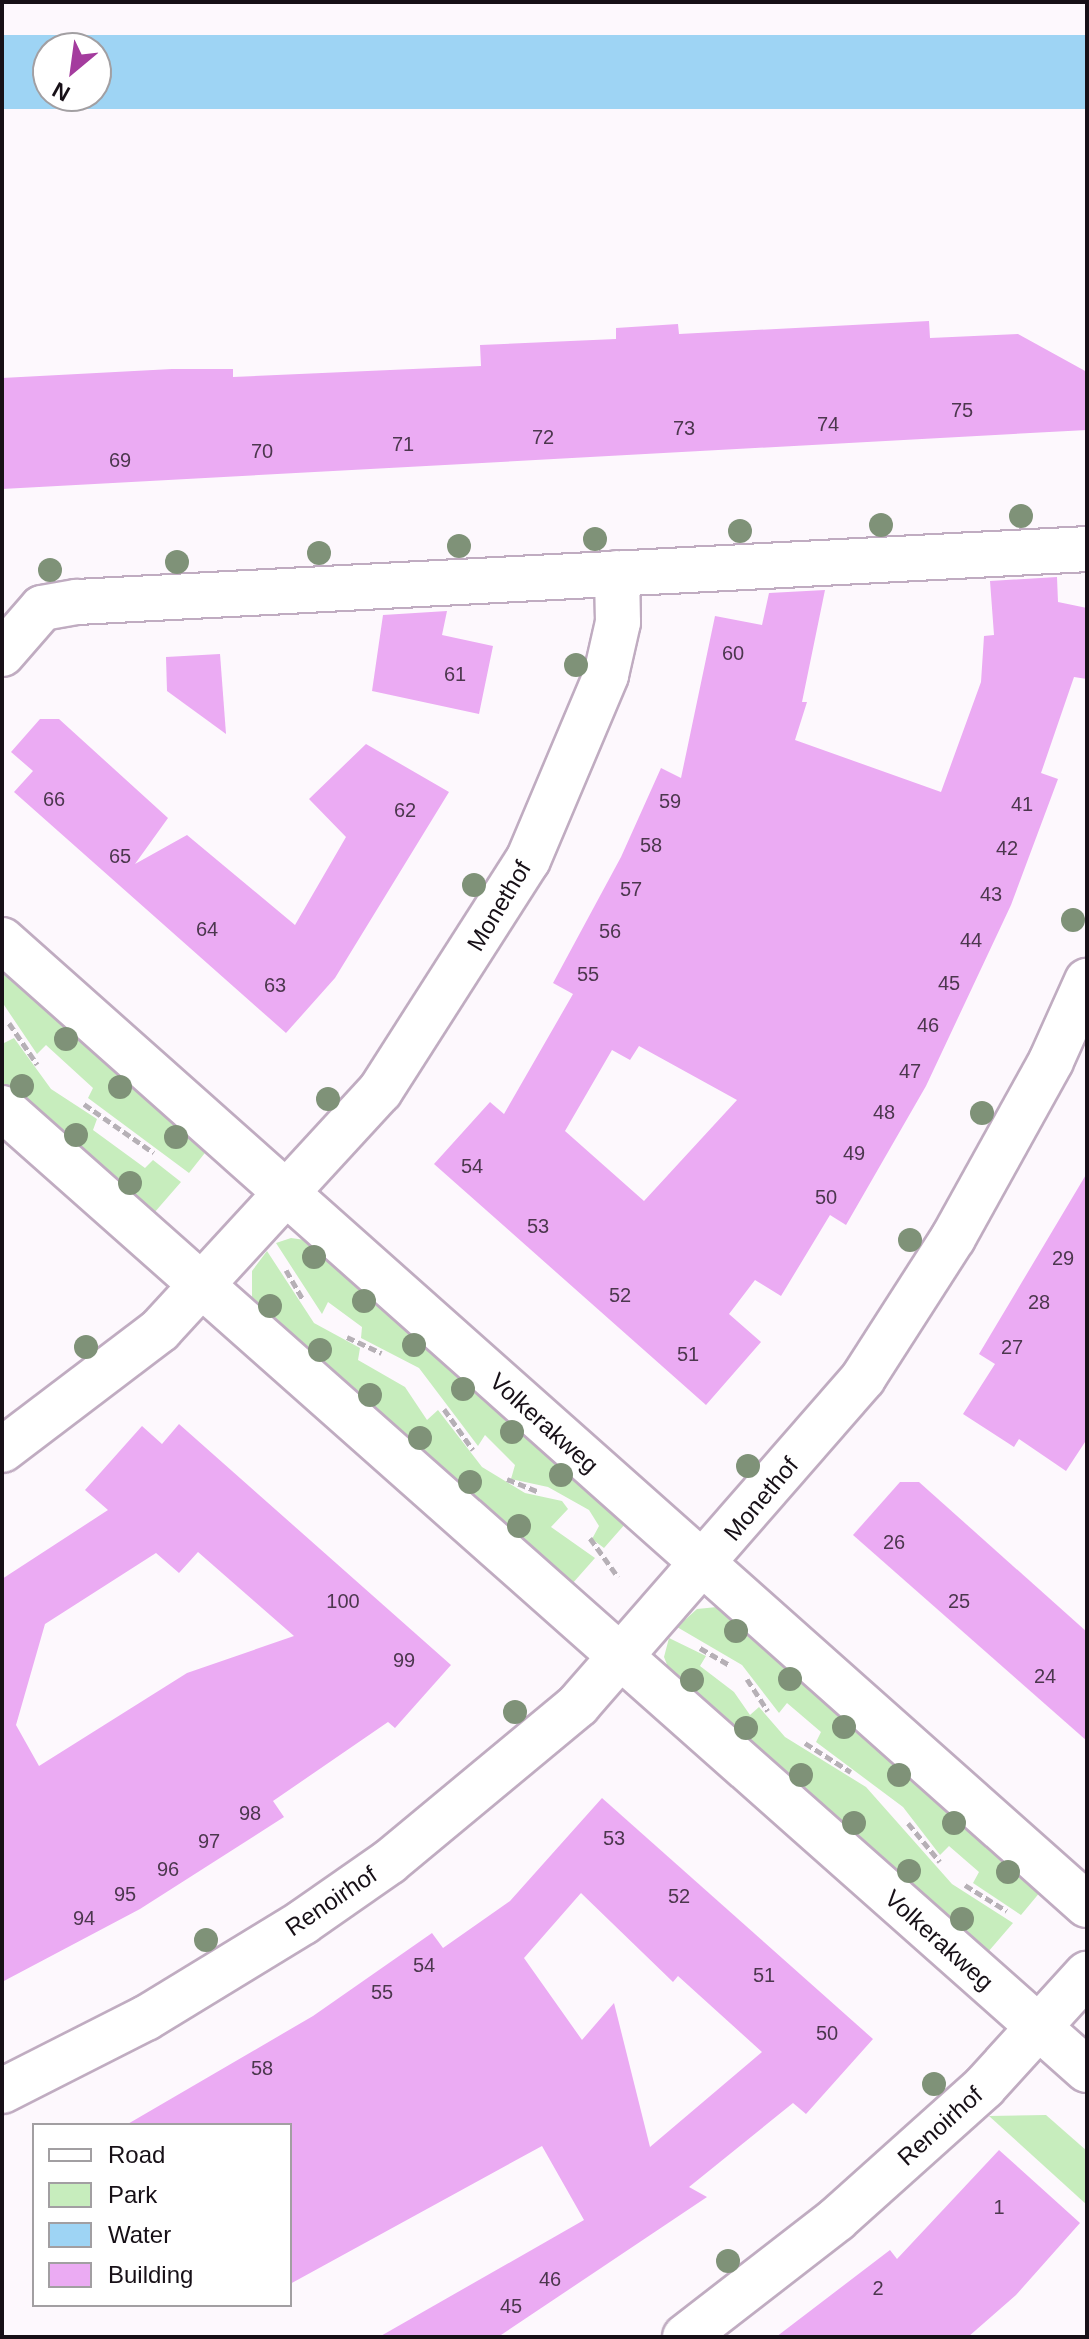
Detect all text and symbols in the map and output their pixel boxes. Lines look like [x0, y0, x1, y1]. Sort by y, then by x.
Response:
north arrow [32, 32, 112, 112]
text: N [48, 77, 74, 106]
house number: 75 [951, 398, 973, 422]
house number: 74 [817, 412, 839, 436]
house number: 73 [673, 416, 695, 440]
house number: 72 [532, 425, 554, 449]
house number: 71 [392, 432, 414, 456]
house number: 70 [251, 439, 273, 463]
house number: 69 [109, 448, 131, 472]
house number: 60 [722, 641, 744, 665]
house number: 61 [444, 662, 466, 686]
house number: 66 [43, 787, 65, 811]
house number: 59 [659, 789, 681, 813]
house number: 41 [1011, 792, 1033, 816]
house number: 62 [394, 798, 416, 822]
house number: 58 [640, 833, 662, 857]
house number: 42 [996, 836, 1018, 860]
house number: 65 [109, 844, 131, 868]
street label: Monethof [461, 856, 537, 956]
house number: 57 [620, 877, 642, 901]
house number: 43 [980, 882, 1002, 906]
house number: 64 [196, 917, 218, 941]
house number: 56 [599, 919, 621, 943]
house number: 44 [960, 928, 982, 952]
house number: 55 [577, 962, 599, 986]
house number: 45 [938, 971, 960, 995]
house number: 63 [264, 973, 286, 997]
house number: 46 [917, 1013, 939, 1037]
house number: 47 [899, 1059, 921, 1083]
house number: 48 [873, 1100, 895, 1124]
house number: 49 [843, 1141, 865, 1165]
house number: 54 [461, 1154, 483, 1178]
house number: 50 [815, 1185, 837, 1209]
house number: 53 [527, 1214, 549, 1238]
house number: 29 [1052, 1246, 1074, 1270]
house number: 52 [609, 1283, 631, 1307]
house number: 28 [1028, 1290, 1050, 1314]
house number: 27 [1001, 1335, 1023, 1359]
house number: 51 [677, 1342, 699, 1366]
street label: Volkerakweg [484, 1367, 604, 1479]
street label: Monethof [718, 1451, 804, 1547]
house number: 26 [883, 1530, 905, 1554]
house number: 100 [326, 1589, 360, 1613]
house number: 25 [948, 1589, 970, 1613]
house number: 99 [393, 1648, 415, 1672]
house number: 24 [1034, 1664, 1056, 1688]
house number: 98 [239, 1801, 261, 1825]
house number: 53 [603, 1826, 625, 1850]
house number: 97 [198, 1829, 220, 1853]
house number: 96 [157, 1857, 179, 1881]
street label: Renoirhof [280, 1860, 382, 1942]
house number: 95 [114, 1882, 136, 1906]
house number: 52 [668, 1884, 690, 1908]
street label: Volkerakweg [879, 1884, 999, 1996]
house number: 94 [73, 1906, 95, 1930]
house number: 54 [413, 1953, 435, 1977]
house number: 51 [753, 1963, 775, 1987]
house number: 55 [371, 1980, 393, 2004]
house number: 50 [816, 2021, 838, 2045]
house number: 58 [251, 2056, 273, 2080]
street label: Renoirhof [892, 2080, 988, 2172]
legend [32, 2123, 292, 2307]
text: Road [108, 2141, 165, 2168]
text: Park [108, 2181, 157, 2208]
house number: 1 [993, 2195, 1005, 2219]
text: Water [108, 2221, 171, 2248]
text: Building [108, 2261, 193, 2288]
house number: 46 [539, 2267, 561, 2291]
house number: 2 [872, 2276, 884, 2300]
house number: 45 [500, 2294, 522, 2318]

